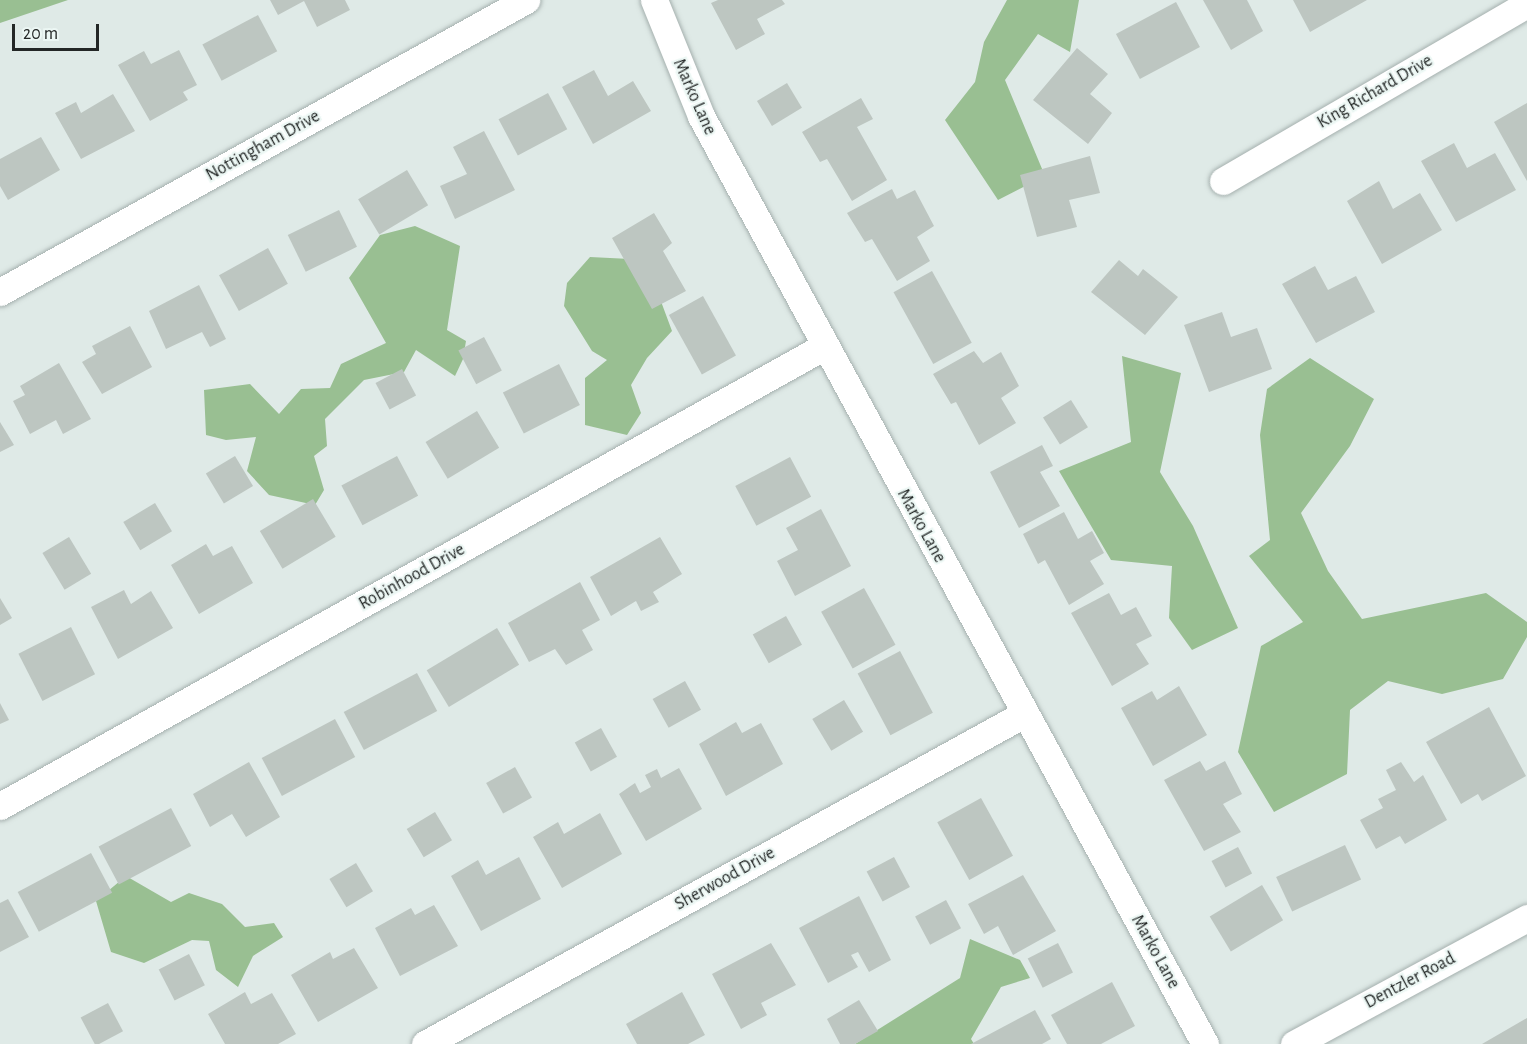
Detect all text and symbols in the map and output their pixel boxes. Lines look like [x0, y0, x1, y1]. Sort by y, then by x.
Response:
scale bar [15, 12, 102, 50]
text: 20 m [23, 25, 58, 43]
street label: King Richard Drive [1314, 50, 1436, 134]
street label: Marko Lane [668, 56, 720, 138]
street label: Nottingham Drive [202, 106, 324, 186]
street label: Marko Lane [892, 485, 950, 567]
street label: Robinhood Drive [355, 539, 469, 615]
street label: Sherwood Drive [671, 843, 779, 915]
street label: Marko Lane [1126, 911, 1184, 993]
street label: Dentzler Road [1361, 948, 1459, 1014]

